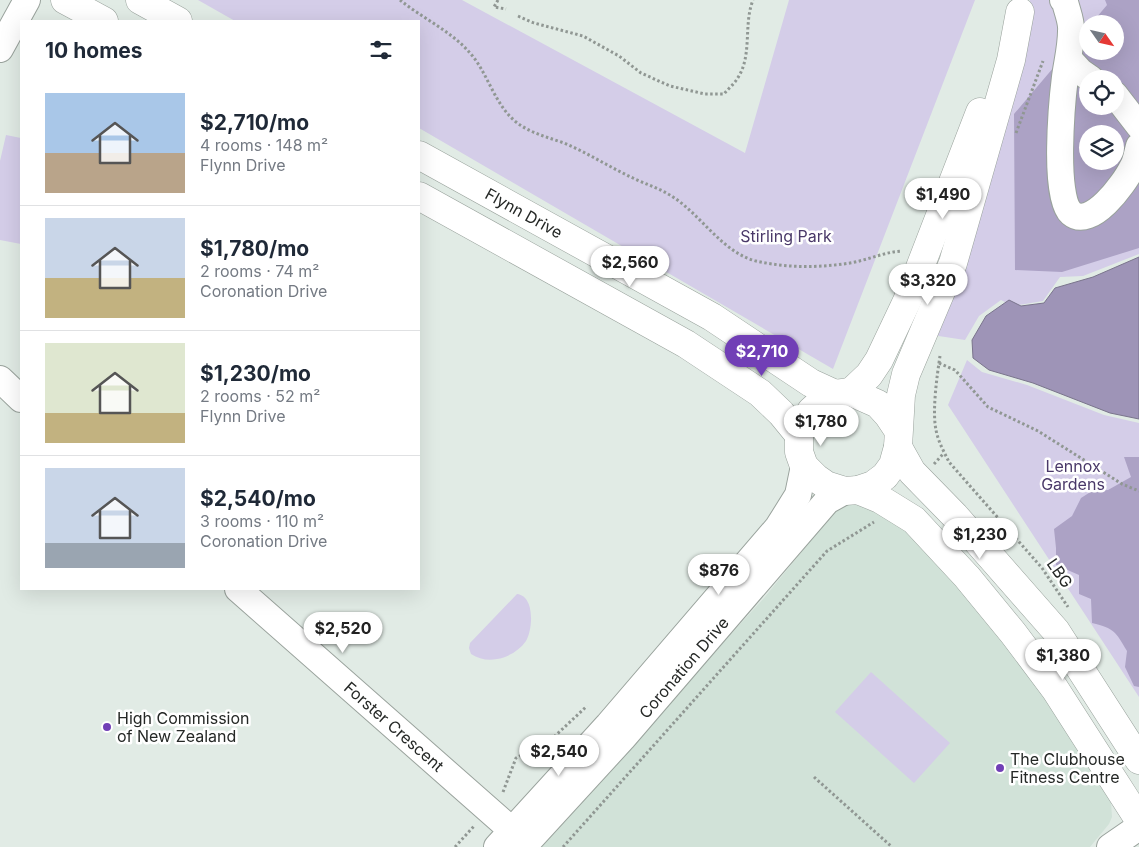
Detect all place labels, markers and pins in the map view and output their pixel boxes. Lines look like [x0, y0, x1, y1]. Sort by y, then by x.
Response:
pin: $1,490 [902, 178, 984, 220]
pin: $2,560 [589, 246, 671, 288]
pin: $3,320 [887, 264, 969, 306]
pin: $2,710 [721, 334, 803, 377]
pin: $1,780 [780, 404, 862, 447]
pin: $1,230 [939, 518, 1021, 560]
pin: $876 [689, 554, 749, 596]
pin: $2,520 [302, 612, 384, 654]
pin: $1,380 [1022, 638, 1104, 681]
place label: High Commission of New Zealand [117, 708, 250, 746]
marker: High Commission of New Zealand [101, 721, 113, 733]
pin: $2,540 [518, 734, 600, 777]
place label: The Clubhouse Fitness Centre [1010, 749, 1125, 787]
marker: The Clubhouse Fitness Centre [994, 762, 1006, 774]

